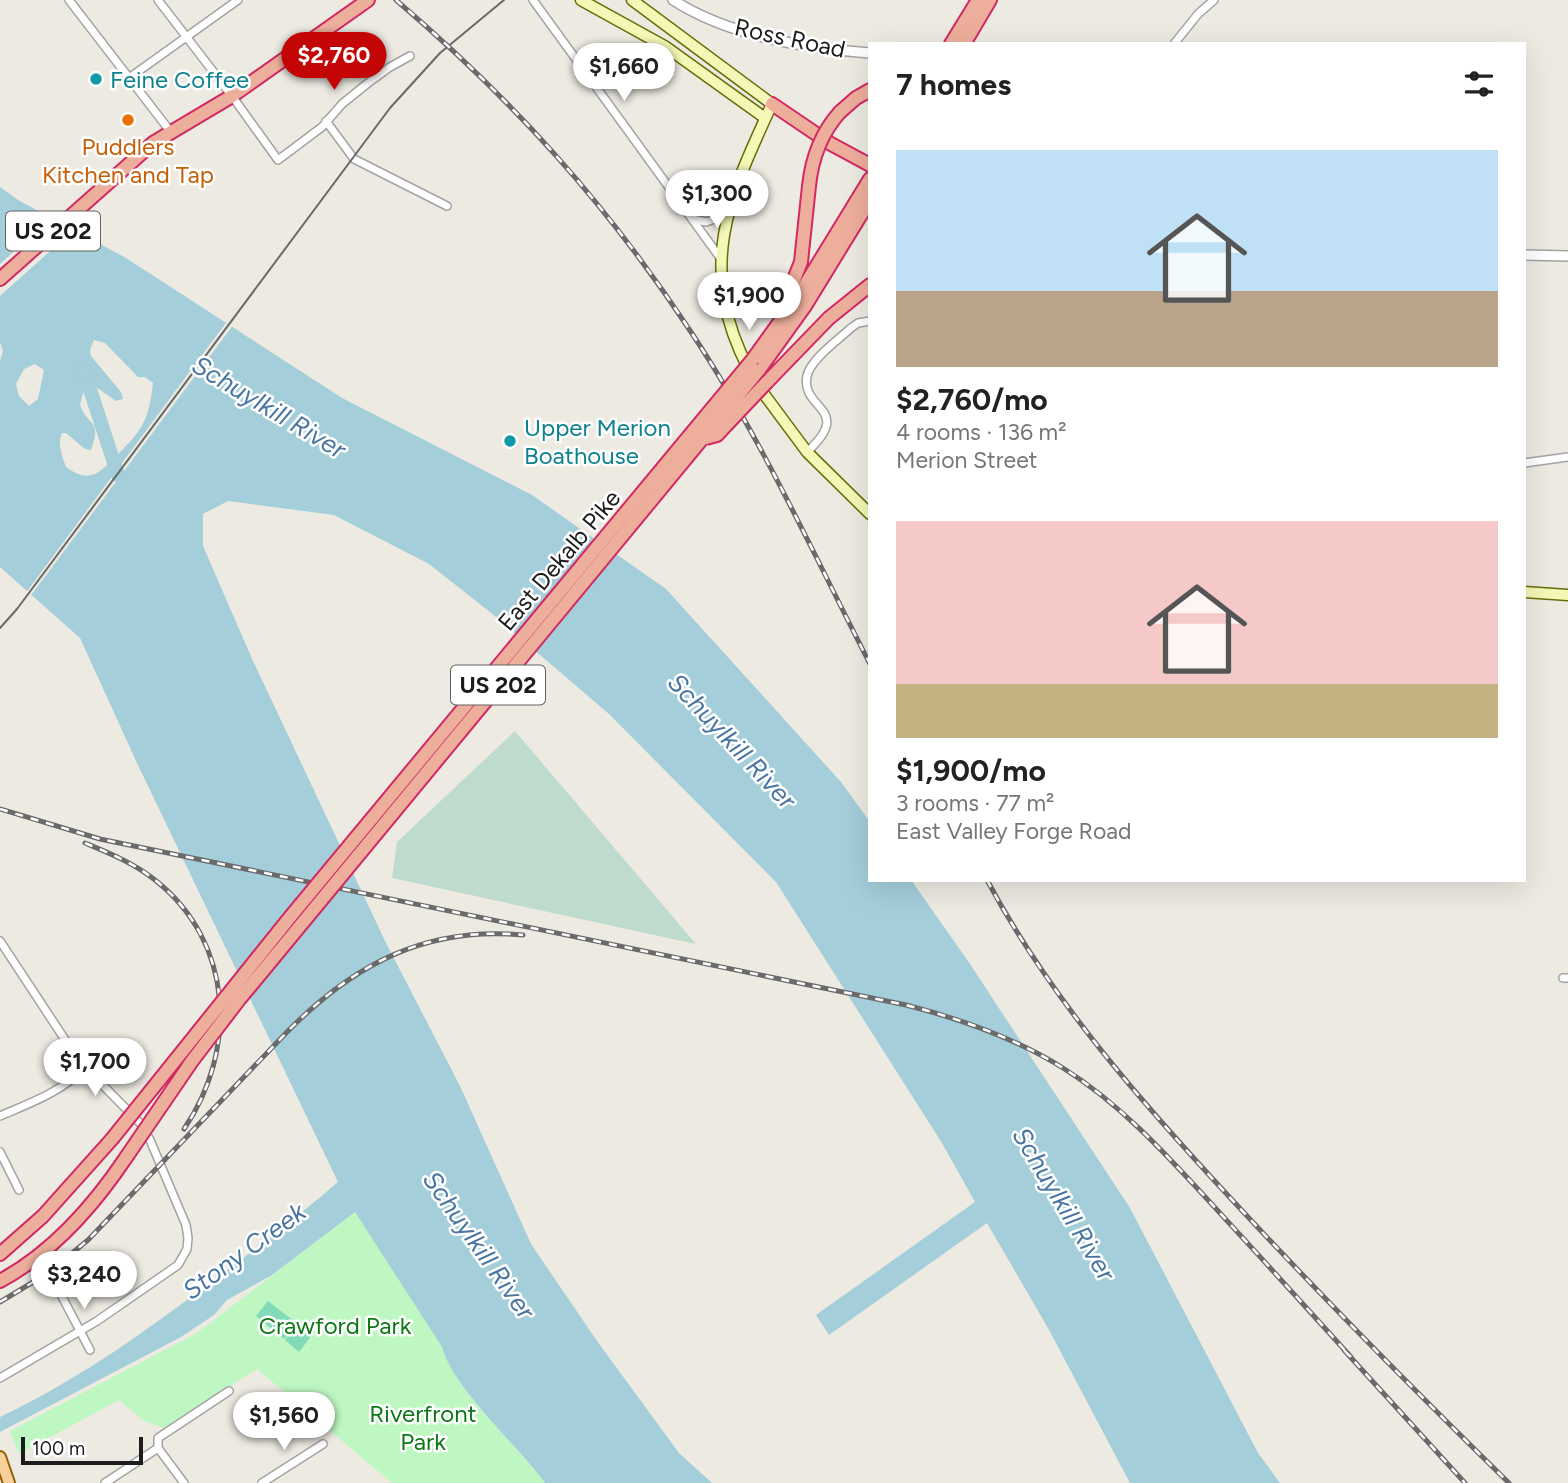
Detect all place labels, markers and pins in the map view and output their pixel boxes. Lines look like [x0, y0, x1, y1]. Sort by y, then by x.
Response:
pin: $2,760 [277, 32, 391, 92]
pin: $1,660 [567, 43, 681, 103]
place label: Feine Coffee [110, 65, 249, 94]
marker: Feine Coffee [88, 71, 104, 87]
marker: Puddlers Kitchen and Tap [120, 112, 136, 128]
place label: Puddlers Kitchen and Tap [42, 132, 214, 189]
pin: $1,300 [660, 170, 774, 230]
pin: $1,900 [692, 272, 806, 332]
place label: Upper Merion Boathouse [524, 413, 671, 470]
marker: Upper Merion Boathouse [502, 433, 518, 449]
pin: $1,700 [38, 1038, 152, 1098]
pin: $3,240 [27, 1252, 141, 1311]
pin: $1,560 [227, 1392, 341, 1452]

